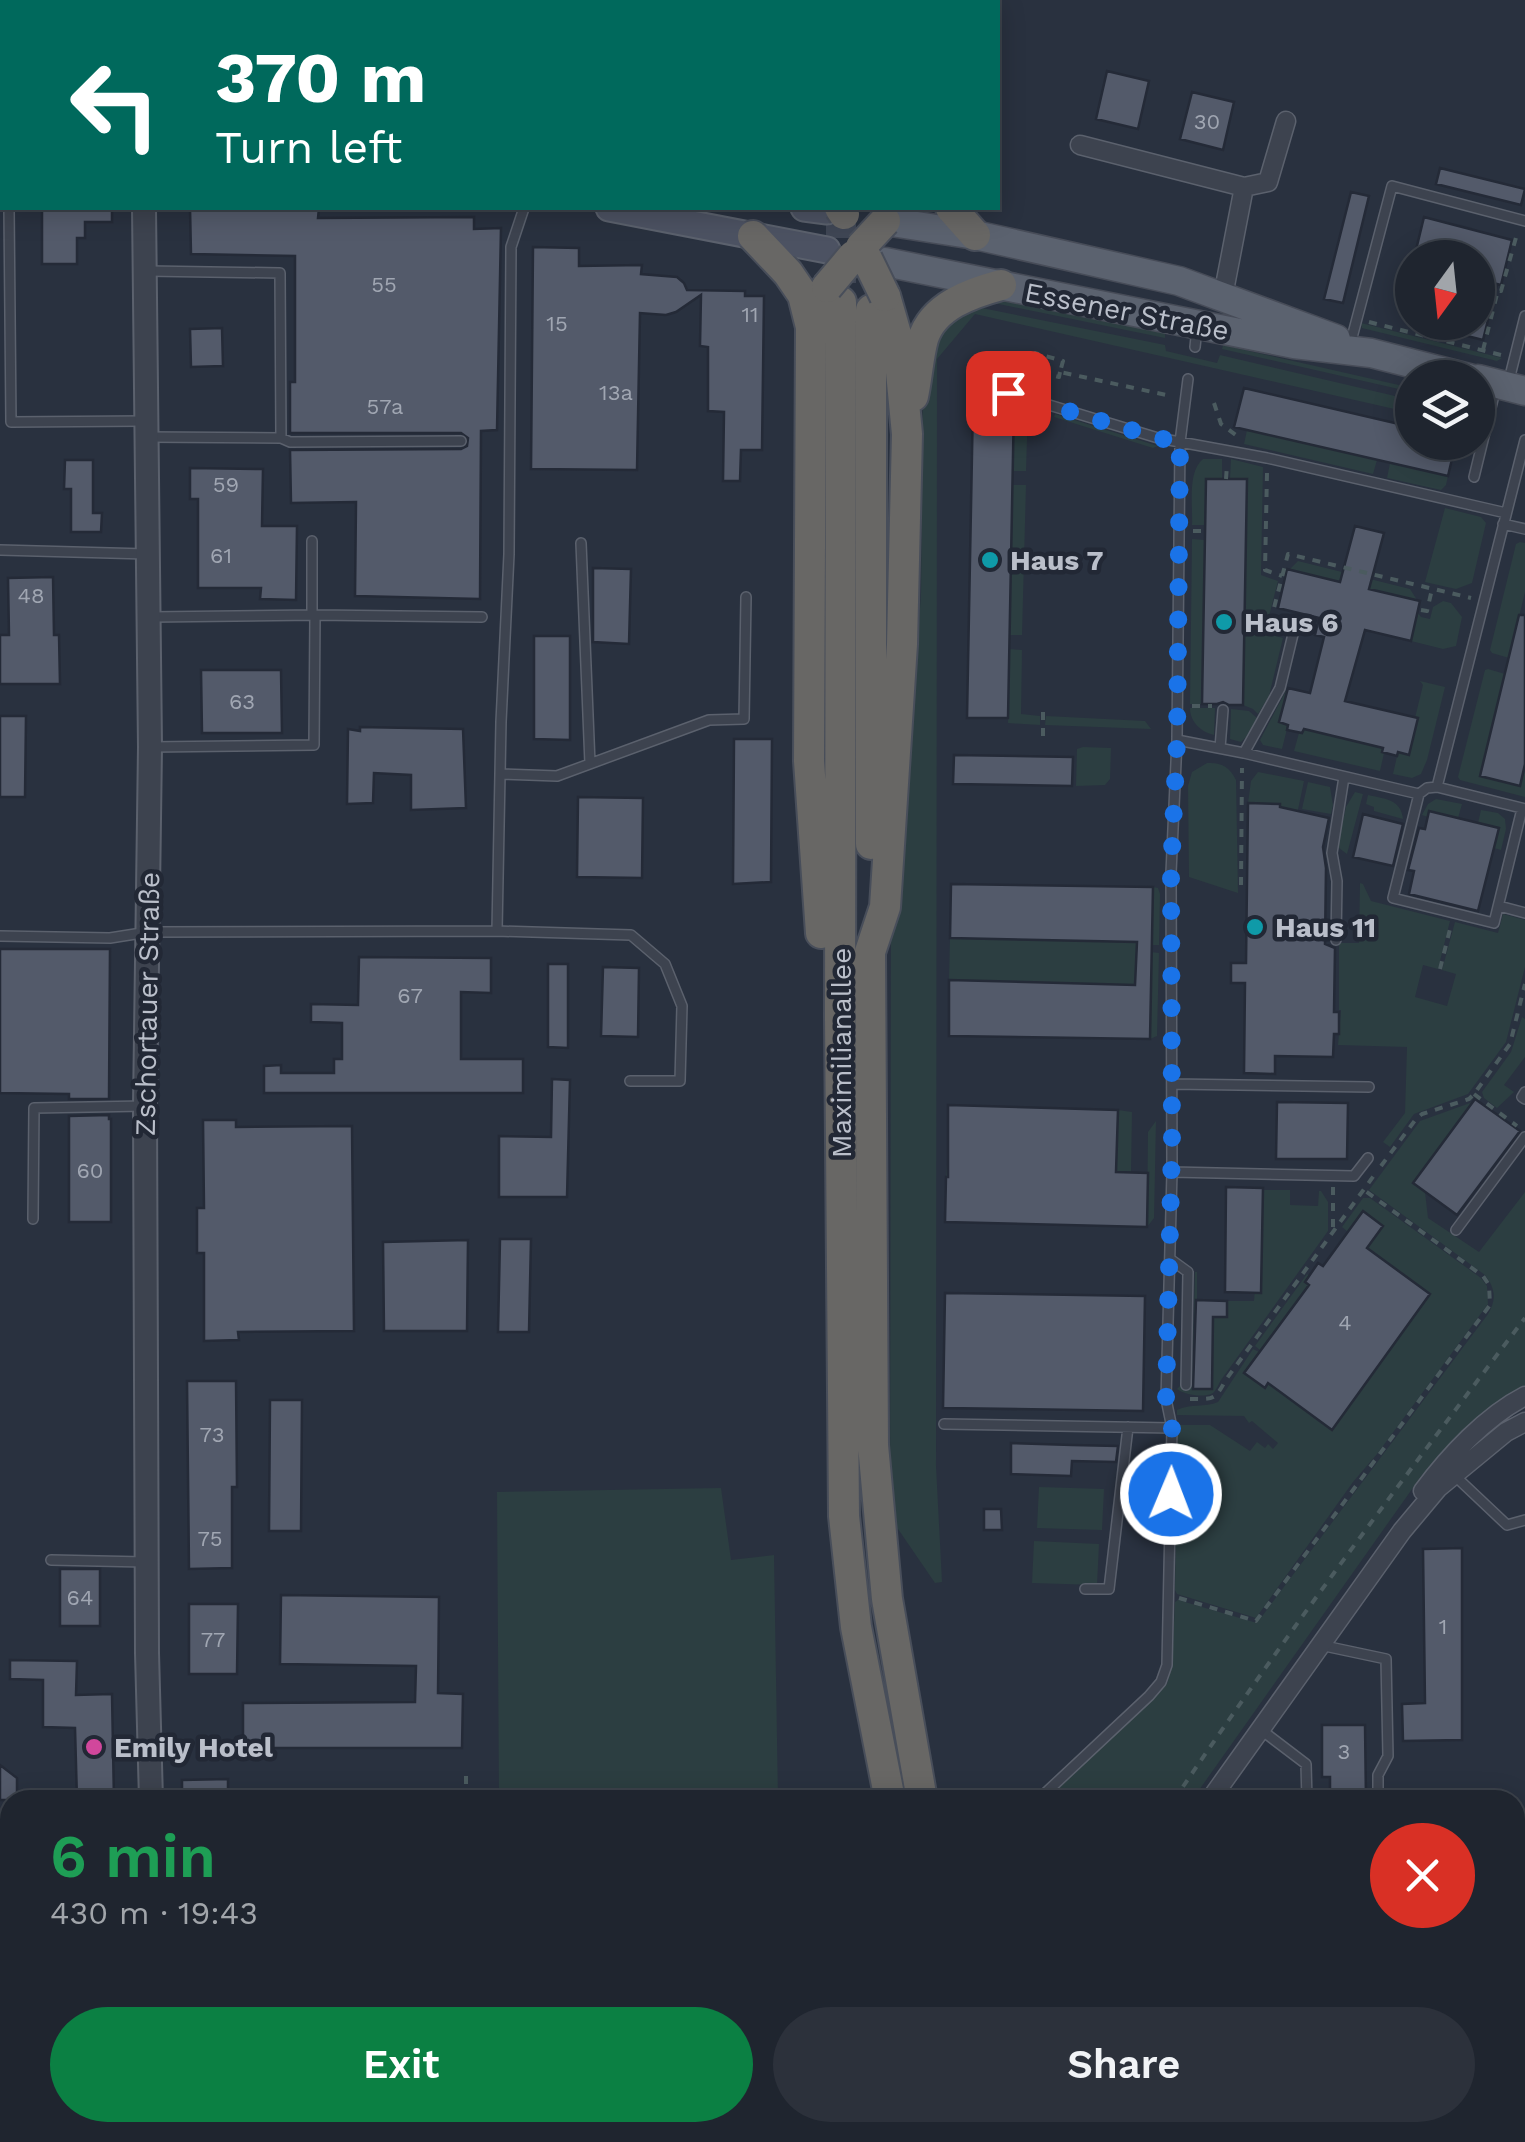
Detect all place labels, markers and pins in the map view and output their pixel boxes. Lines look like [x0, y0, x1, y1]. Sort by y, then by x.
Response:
pin [966, 351, 1051, 436]
place label: Haus 7 [1010, 544, 1103, 577]
marker: Haus 7 [979, 549, 1001, 571]
place label: Haus 6 [1244, 606, 1338, 639]
marker: Haus 6 [1213, 611, 1235, 633]
place label: Haus 11 [1275, 911, 1376, 944]
marker: Haus 11 [1244, 916, 1266, 938]
place label: Emily Hotel [114, 1731, 274, 1764]
marker: Emily Hotel [83, 1736, 105, 1758]

